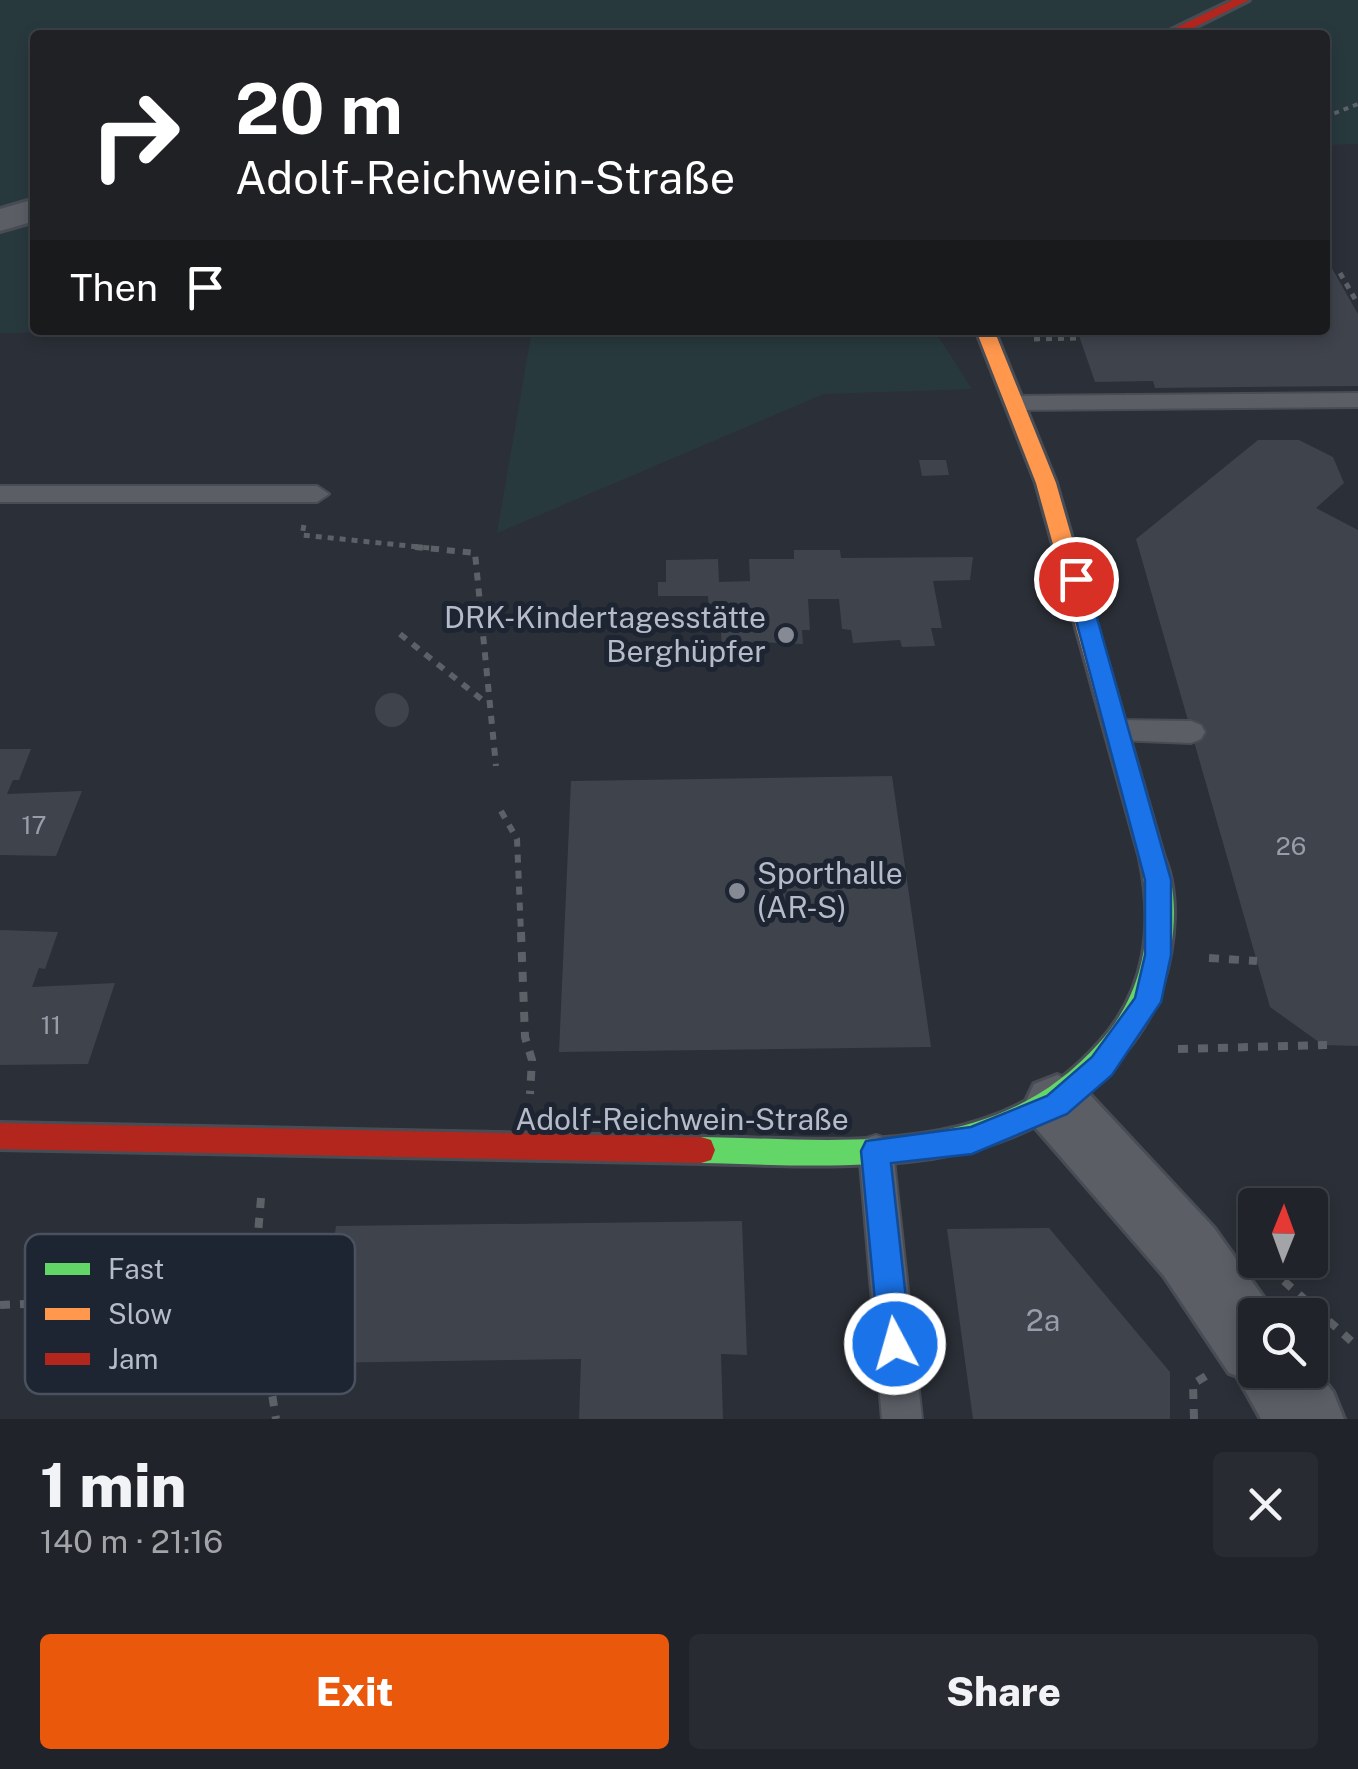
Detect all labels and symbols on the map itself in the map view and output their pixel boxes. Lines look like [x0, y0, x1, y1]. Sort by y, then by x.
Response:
pin [1034, 537, 1119, 622]
place label: DRK-Kindertagesstätte Berghüpfer [444, 599, 766, 669]
marker: DRK-Kindertagesstätte Berghüpfer [775, 624, 797, 646]
house number: 17 [21, 810, 47, 840]
house number: 26 [1276, 831, 1306, 861]
place label: Sporthalle (AR-S) [757, 855, 903, 925]
marker: Sporthalle (AR-S) [726, 880, 748, 902]
house number: 11 [41, 1010, 61, 1040]
street label: Adolf-Reichwein-Straße [515, 1101, 849, 1137]
north arrow [1238, 1188, 1328, 1278]
legend [25, 1234, 355, 1394]
text: Fast [108, 1252, 164, 1285]
position arrow [843, 1292, 947, 1396]
text: Slow [108, 1297, 172, 1330]
house number: 2a [1026, 1302, 1060, 1338]
text: Jam [108, 1342, 159, 1375]

